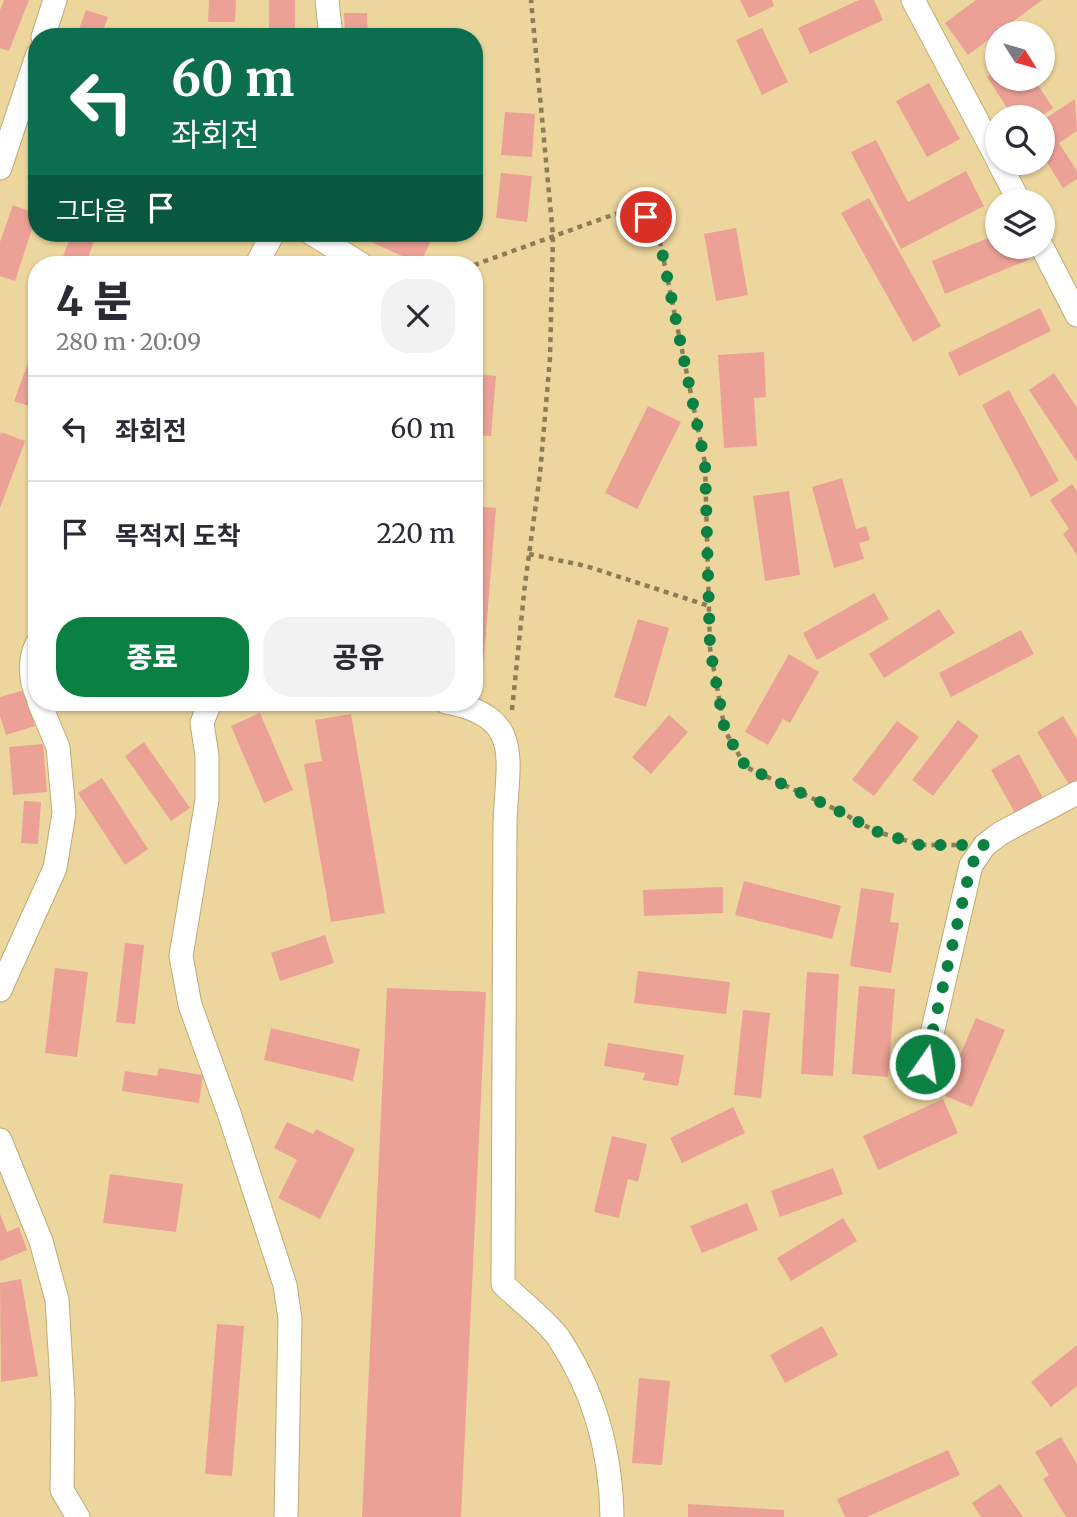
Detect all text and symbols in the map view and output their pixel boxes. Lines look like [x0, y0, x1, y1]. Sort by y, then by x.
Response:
north arrow [985, 21, 1055, 91]
map controls [985, 21, 1055, 259]
text: 60 m [171, 48, 294, 109]
icon: left [56, 56, 147, 147]
button: search [985, 105, 1055, 175]
text: 좌회전 [171, 115, 259, 155]
pin [616, 187, 676, 247]
icon: arrive [142, 189, 180, 227]
button: layers [985, 189, 1055, 259]
text: 그다음 [56, 194, 128, 227]
icon: arrive [627, 198, 665, 236]
text: 4 분 [56, 275, 132, 327]
button: close [381, 279, 455, 353]
text: 280 m · 20:09 [56, 327, 201, 356]
icon: left [56, 410, 94, 448]
text: 60 m [391, 412, 455, 445]
text: 좌회전 [115, 414, 187, 447]
icon: arrive [56, 515, 94, 553]
text: 220 m [376, 517, 455, 550]
text: 목적지 도착 [115, 519, 241, 552]
button: 종료 [56, 617, 249, 697]
button: 공유 [263, 617, 455, 697]
position arrow [888, 1027, 962, 1101]

